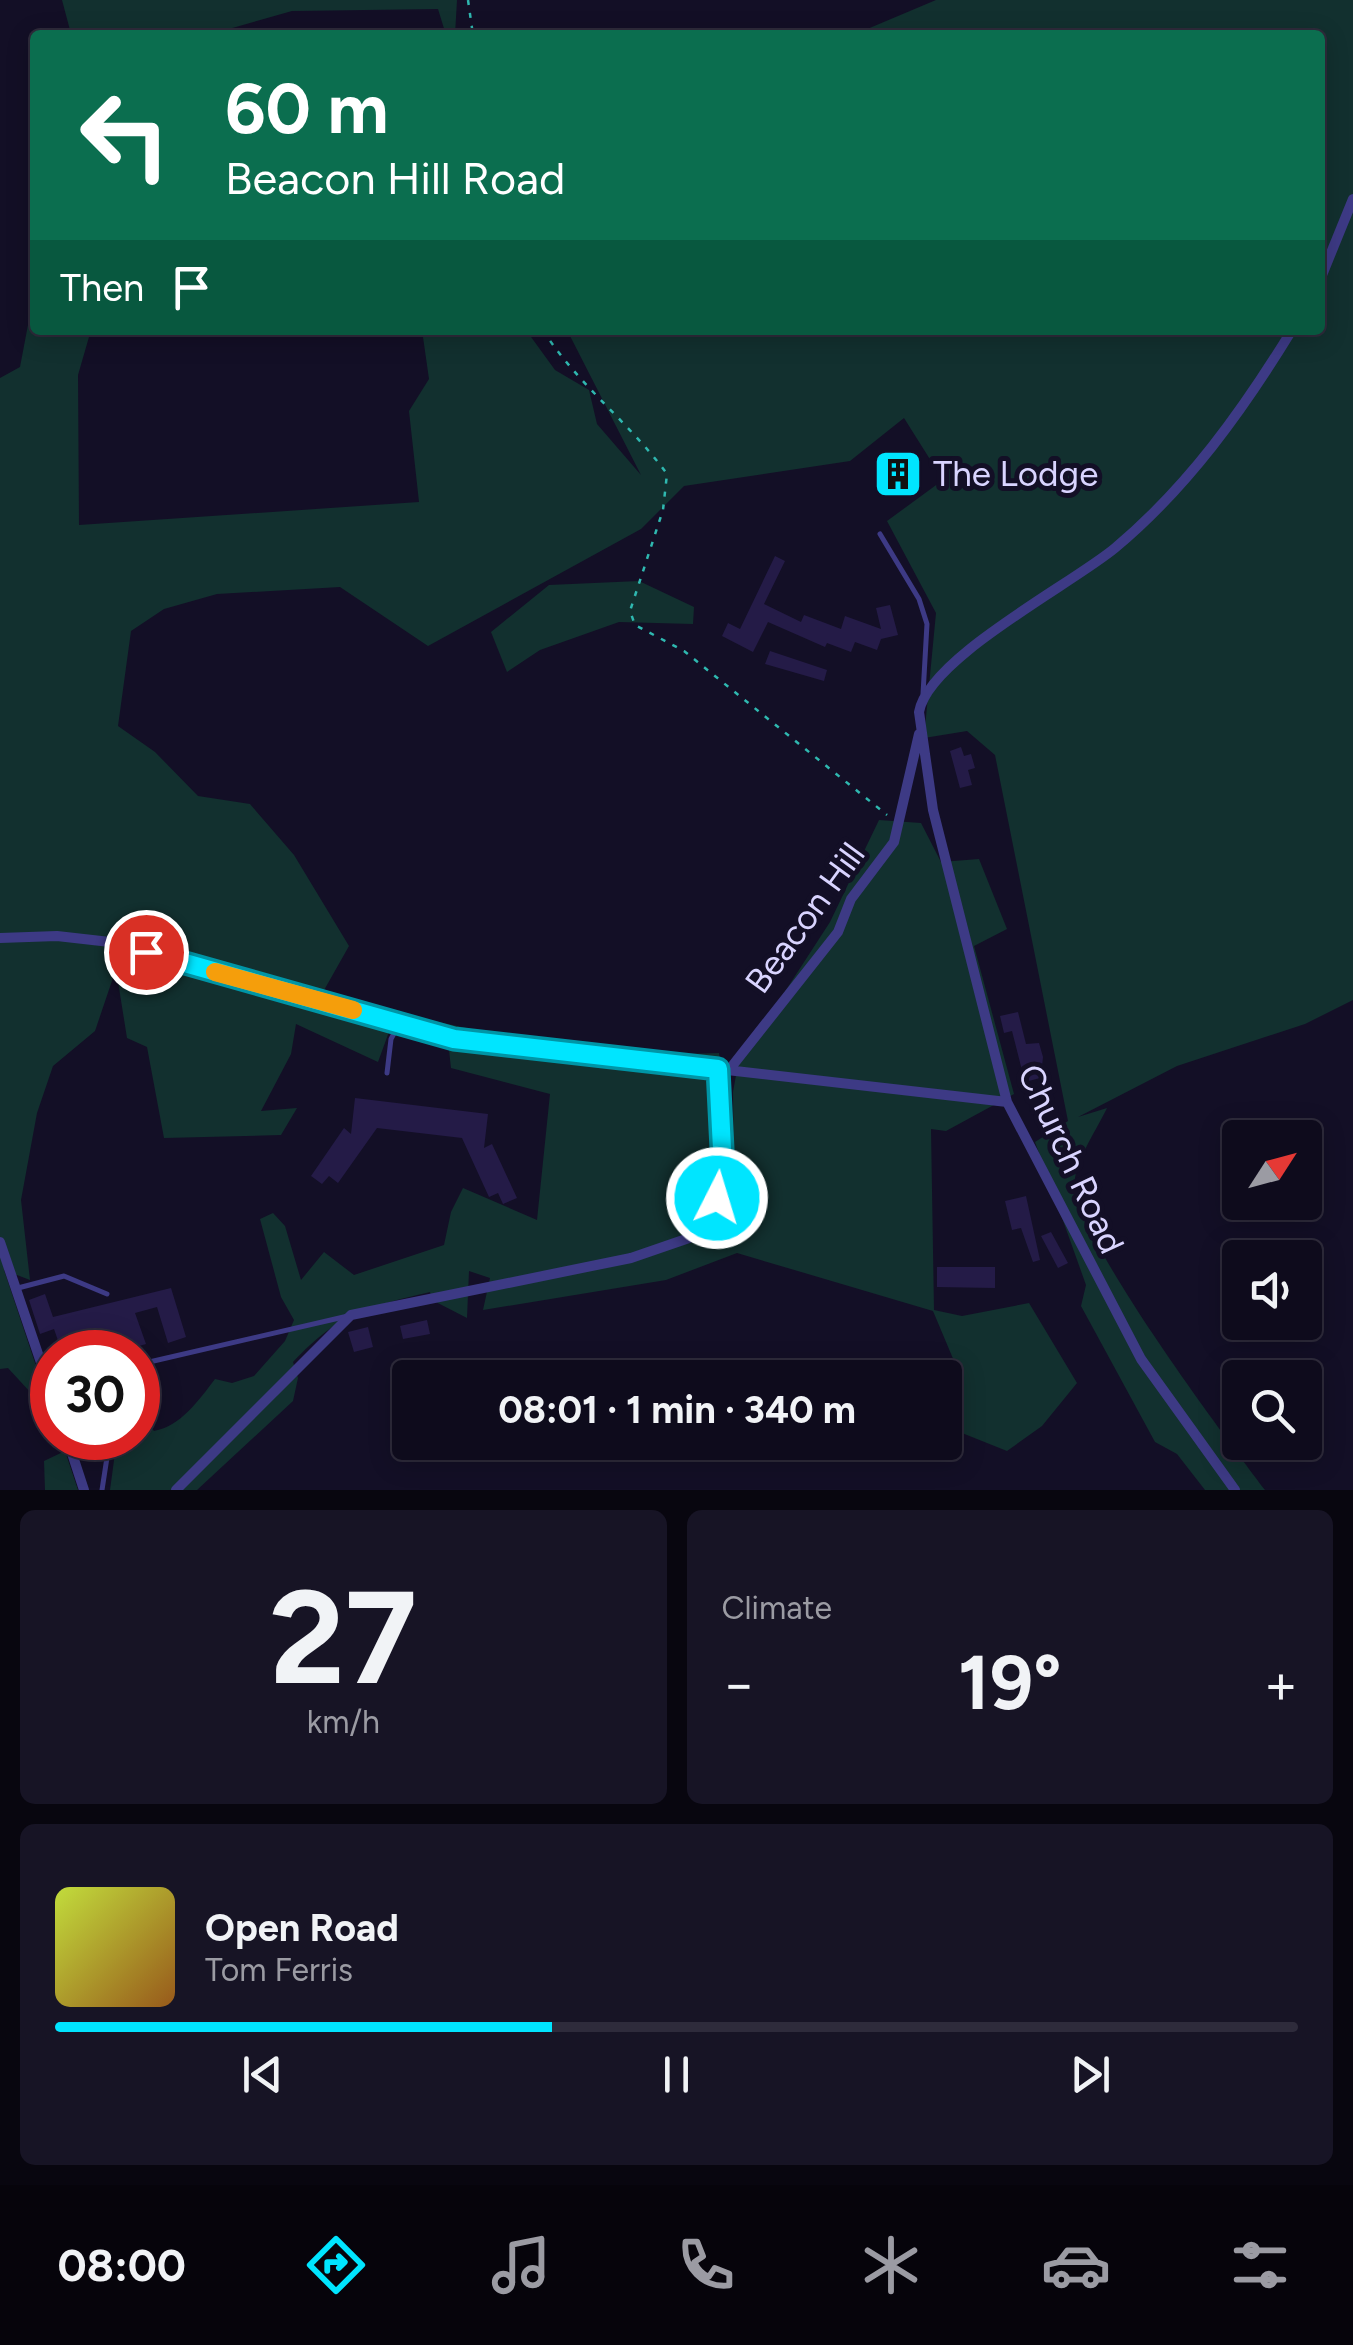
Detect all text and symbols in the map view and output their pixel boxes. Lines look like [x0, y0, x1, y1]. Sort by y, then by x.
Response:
text: 60 m [225, 66, 389, 151]
icon: left [60, 70, 190, 200]
text: Beacon Hill Road [225, 151, 565, 205]
icon: arrive [164, 260, 219, 315]
text: Then [60, 265, 144, 311]
building icon: The Lodge [872, 448, 924, 500]
place label: The Lodge [933, 453, 1098, 495]
street label: Beacon Hill [736, 835, 874, 1001]
pin [104, 910, 189, 995]
icon: arrive [119, 925, 174, 980]
street label: Church Road [1009, 1058, 1133, 1260]
north arrow [1222, 1120, 1322, 1220]
map controls [1222, 1120, 1322, 1460]
position arrow [665, 1146, 769, 1250]
button: sound [1222, 1240, 1322, 1340]
speed limit sign: 30 [30, 1330, 160, 1460]
button: search [1222, 1360, 1322, 1460]
text: 08:01 · 1 min · 340 m [498, 1387, 856, 1433]
text: 27 [269, 1560, 417, 1716]
text: Climate [722, 1589, 832, 1627]
text: 19° [958, 1638, 1062, 1728]
text: − [722, 1651, 756, 1717]
text: + [1264, 1651, 1298, 1717]
text: km/h [307, 1703, 380, 1741]
text: Open Road [205, 1905, 399, 1951]
text: Tom Ferris [205, 1951, 353, 1989]
icon: previous [235, 2047, 290, 2102]
icon: pause [649, 2047, 704, 2102]
icon: next [1063, 2047, 1118, 2102]
icon: directions [301, 2230, 371, 2300]
icon: music [486, 2230, 556, 2300]
icon: phone [671, 2230, 741, 2300]
icon: climate [856, 2230, 926, 2300]
icon: car [1041, 2230, 1111, 2300]
icon: filters [1225, 2230, 1295, 2300]
text: 08:00 [57, 2238, 186, 2292]

